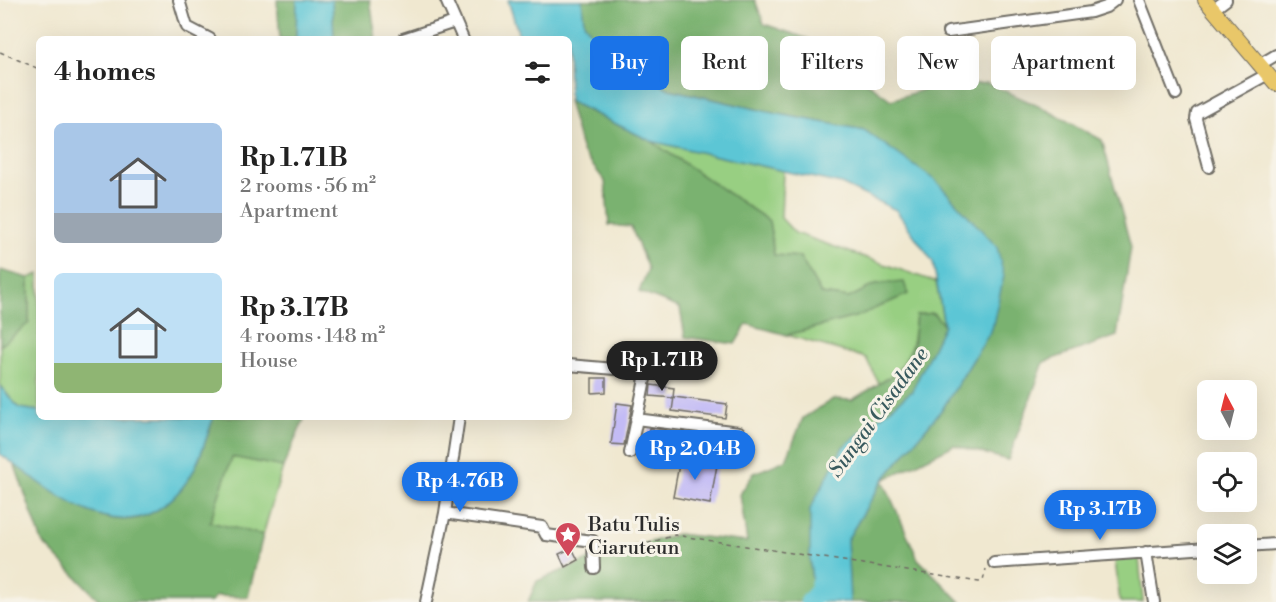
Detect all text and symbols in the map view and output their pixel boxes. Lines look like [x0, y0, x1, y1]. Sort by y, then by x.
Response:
chip: Buy [590, 36, 669, 90]
chip: Rent [681, 36, 768, 90]
chip: Filters [780, 36, 885, 90]
chip: New [897, 36, 979, 90]
chip: Apartment [991, 36, 1136, 90]
text: 4 homes [54, 56, 156, 88]
icon: filters [521, 56, 554, 89]
text: Rp 1.71B [240, 142, 348, 174]
icon: home [102, 147, 174, 219]
text: 2 rooms · 56 m² [240, 174, 376, 199]
text: Apartment [240, 199, 338, 224]
text: Rp 3.17B [240, 292, 349, 324]
icon: home [102, 297, 174, 369]
text: 4 rooms · 148 m² [240, 324, 385, 349]
pin: Rp 1.71B [600, 341, 724, 392]
water label: Sungai Cisadane [823, 342, 935, 483]
text: Rp 1.71B [621, 348, 703, 373]
text: House [240, 349, 298, 374]
north arrow [1197, 380, 1257, 440]
map controls [1197, 380, 1257, 584]
pin: Rp 2.04B [633, 430, 757, 481]
text: Rp 2.04B [649, 437, 741, 462]
button: locate [1197, 452, 1257, 512]
pin: Rp 4.76B [398, 462, 522, 513]
text: Rp 4.76B [416, 469, 504, 494]
pin: Rp 3.17B [1038, 490, 1162, 541]
text: Rp 3.17B [1058, 497, 1142, 522]
place label: Batu Tulis Ciaruteun [587, 513, 680, 561]
place icon: Batu Tulis Ciaruteun [553, 520, 583, 558]
button: layers [1197, 524, 1257, 584]

